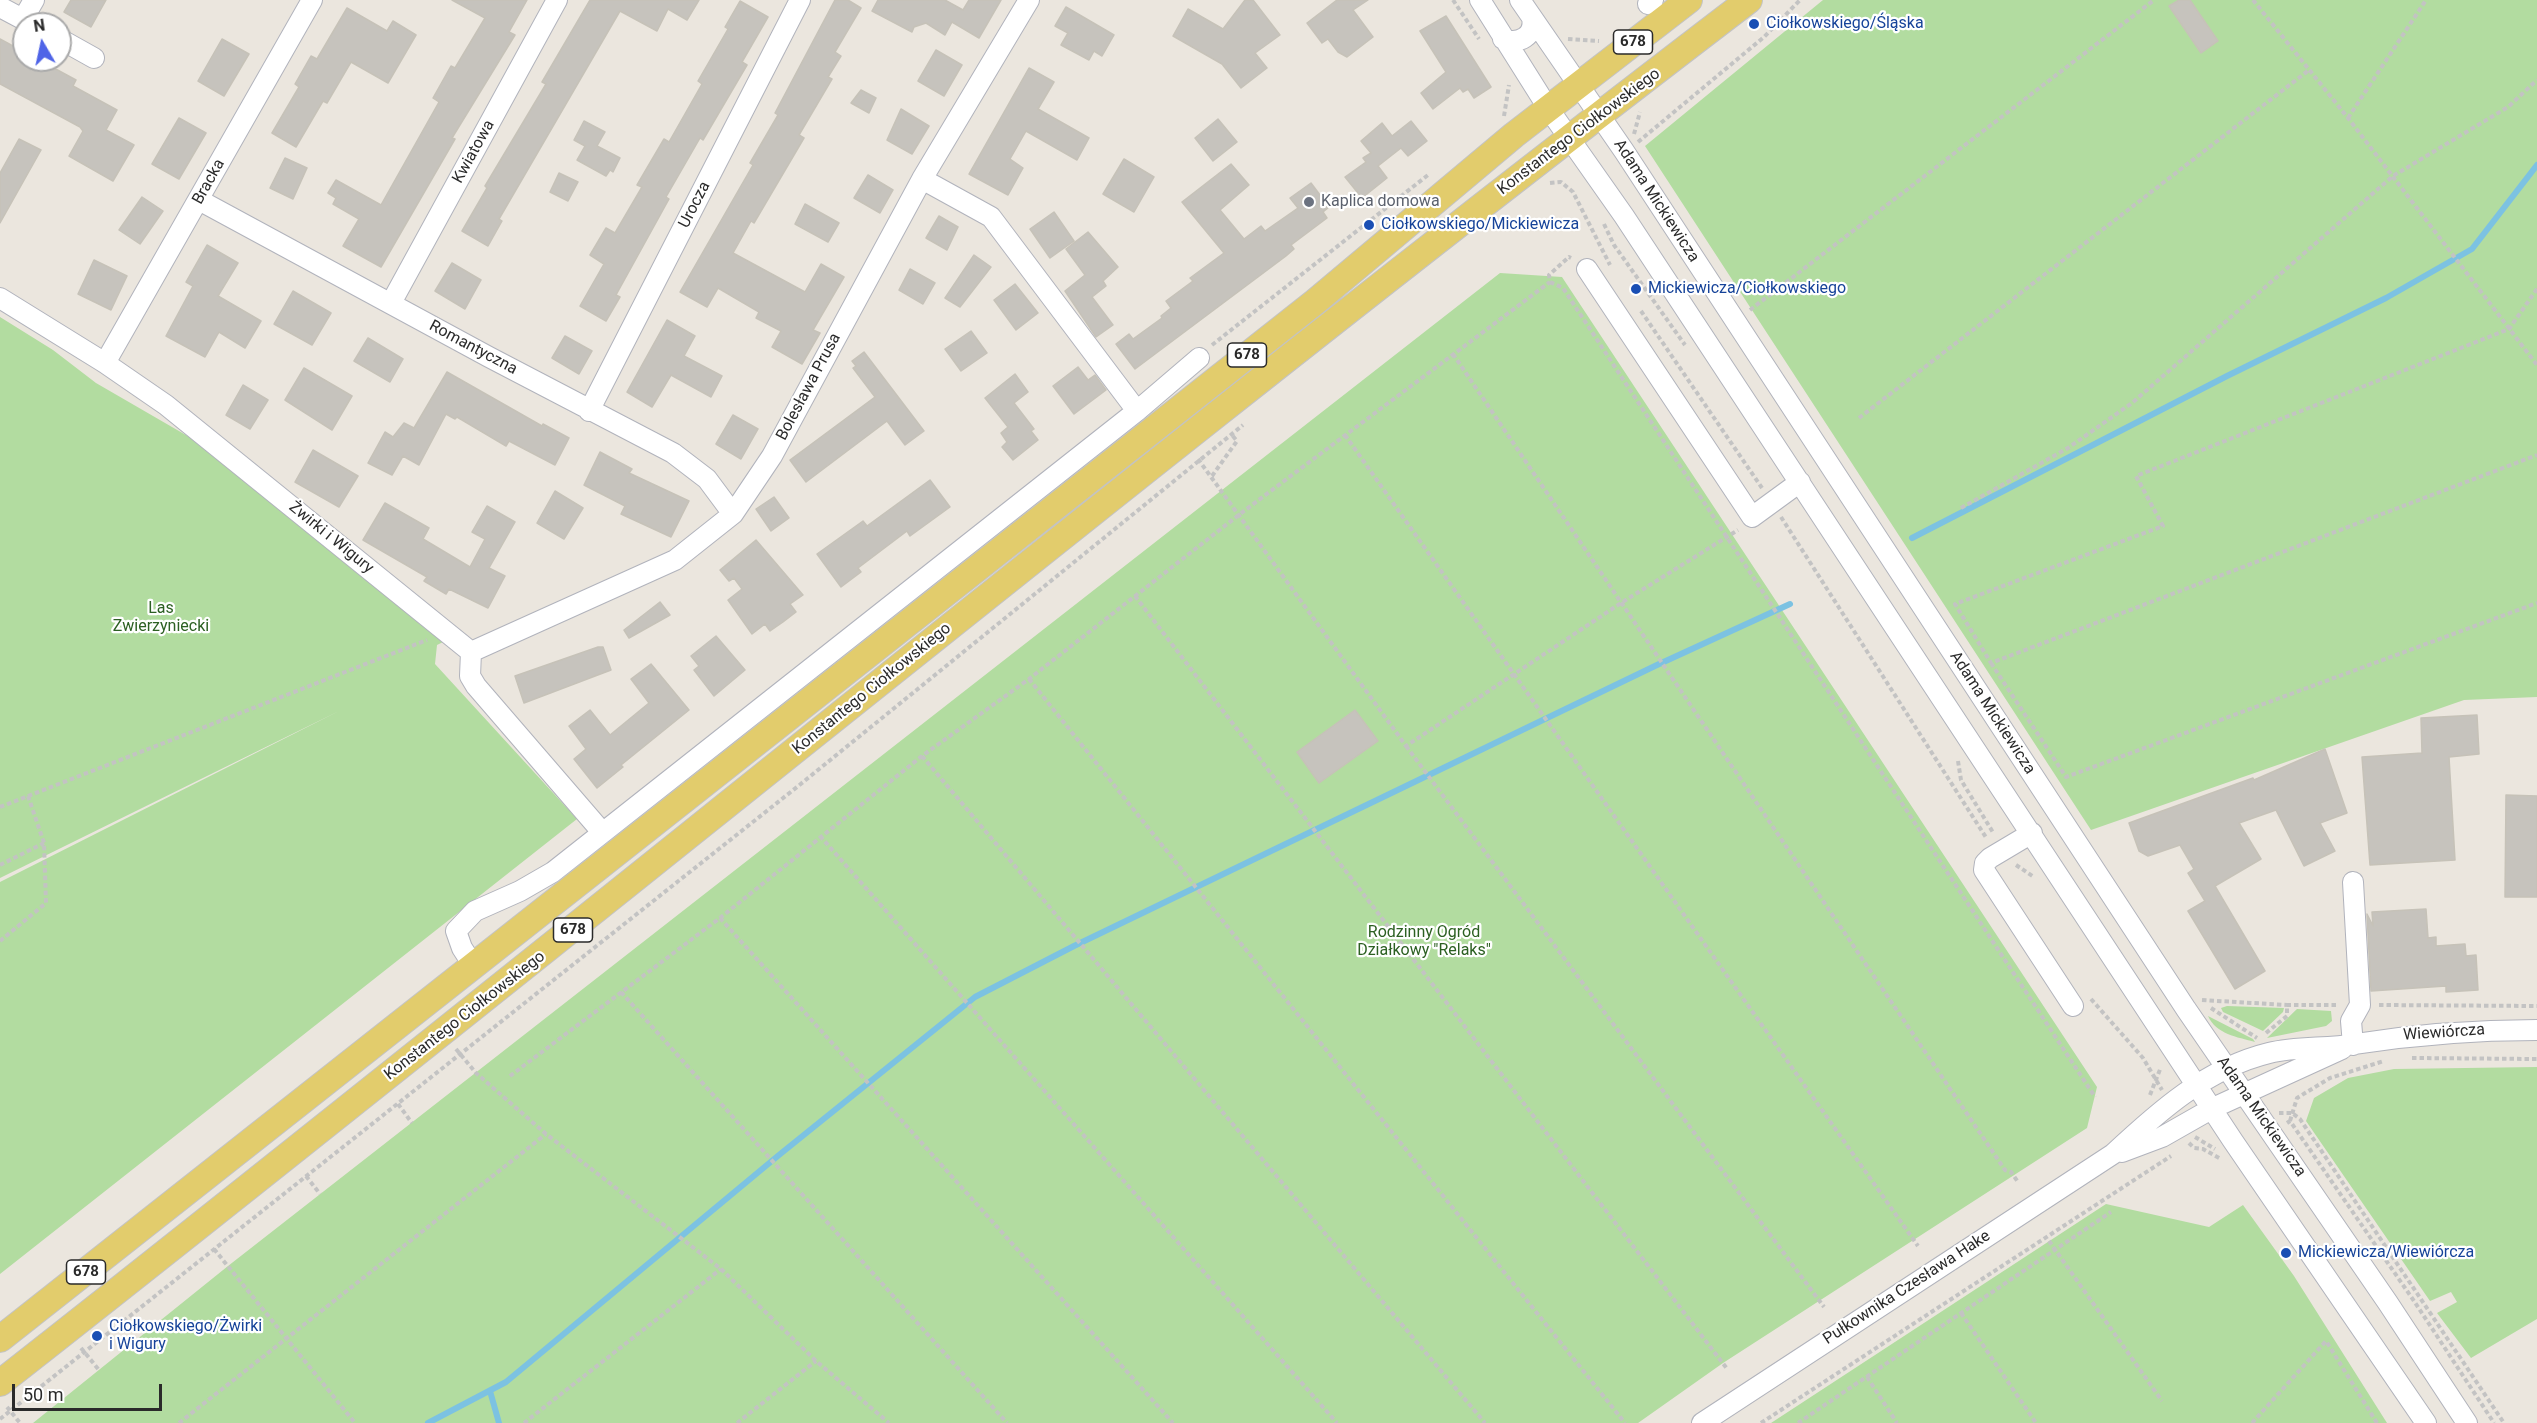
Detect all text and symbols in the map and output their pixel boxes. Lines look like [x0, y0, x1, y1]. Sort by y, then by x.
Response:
north arrow [12, 12, 72, 72]
place label: Ciołkowskiego/Śląska [1766, 14, 1924, 34]
text: N [32, 15, 46, 36]
marker: Ciołkowskiego/Śląska [1747, 17, 1761, 31]
road number: 678 [1614, 30, 1652, 54]
street label: Konstantego Ciołkowskiego [1494, 65, 1664, 199]
street label: Kwiatowa [449, 117, 499, 187]
street label: Adama Mickiewicza [1609, 136, 1703, 266]
street label: Bracka [189, 156, 229, 208]
street label: Urocza [675, 178, 715, 232]
place label: Kaplica domowa [1321, 192, 1440, 212]
marker: Kaplica domowa [1302, 195, 1316, 209]
place label: Ciołkowskiego/Mickiewicza [1381, 215, 1579, 235]
marker: Ciołkowskiego/Mickiewicza [1362, 218, 1376, 232]
place label: Mickiewicza/Ciołkowskiego [1648, 279, 1846, 299]
marker: Mickiewicza/Ciołkowskiego [1629, 282, 1643, 296]
street label: Romantyczna [426, 317, 520, 379]
street label: Bolesława Prusa [773, 330, 845, 444]
road number: 678 [1228, 343, 1266, 367]
street label: Żwirki i Wigury [285, 498, 377, 578]
park label: Las Zwierzyniecki [113, 599, 209, 637]
street label: Konstantego Ciołkowskiego [789, 619, 955, 759]
street label: Adama Mickiewicza [1945, 648, 2039, 778]
road number: 678 [554, 918, 592, 942]
park label: Rodzinny Ogród Działkowy "Relaks" [1357, 923, 1491, 961]
street label: Konstantego Ciołkowskiego [381, 947, 549, 1085]
street label: Wiewiórcza [2402, 1021, 2486, 1045]
street label: Adama Mickiewicza [2212, 1053, 2310, 1181]
street label: Pułkownika Czesława Hake [1820, 1227, 1994, 1349]
place label: Mickiewicza/Wiewiórcza [2298, 1243, 2474, 1263]
marker: Mickiewicza/Wiewiórcza [2279, 1246, 2293, 1260]
road number: 678 [66, 1260, 106, 1284]
place label: Ciołkowskiego/Żwirki i Wigury [109, 1317, 262, 1355]
marker: Ciołkowskiego/Żwirki i Wigury [90, 1329, 104, 1343]
scale bar [15, 1372, 165, 1410]
text: 50 m [23, 1384, 63, 1405]

